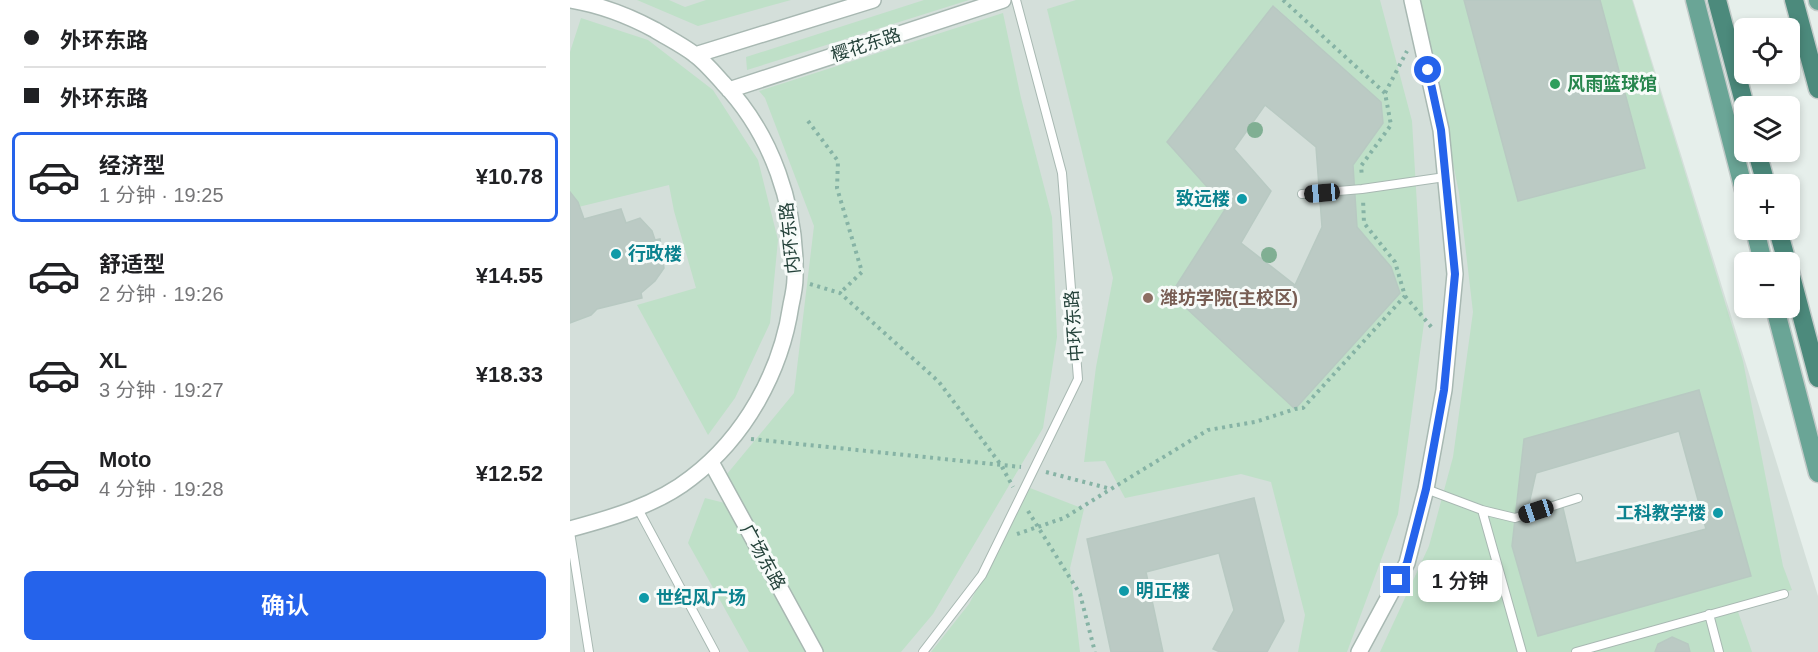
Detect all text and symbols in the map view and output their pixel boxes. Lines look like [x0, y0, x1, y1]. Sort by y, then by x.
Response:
map controls [1734, 18, 1800, 318]
button: locate [1734, 18, 1800, 84]
street label: 樱花东路 [829, 24, 903, 66]
text: 外环东路 [60, 28, 148, 53]
route start [1414, 56, 1441, 83]
place label: 风雨篮球馆 [1567, 74, 1657, 94]
marker: 风雨篮球馆 [1548, 77, 1562, 91]
text: 外环东路 [60, 86, 148, 111]
button: layers [1734, 96, 1800, 162]
icon: car [27, 150, 81, 204]
text: 经济型 [99, 153, 165, 178]
text: ¥10.78 [476, 164, 543, 189]
button: + [1734, 174, 1800, 240]
car [1303, 182, 1341, 204]
text: 1 分钟 · 19:25 [99, 184, 224, 206]
place label: 致远楼 [1176, 188, 1230, 209]
marker: 致远楼 [1235, 192, 1249, 206]
street label: 内环东路 [776, 201, 804, 275]
place label: 行政楼 [628, 243, 682, 264]
marker: 行政楼 [609, 247, 623, 261]
icon: car [27, 249, 81, 303]
text: 舒适型 [99, 252, 165, 277]
button: − [1734, 252, 1800, 318]
text: ¥14.55 [476, 263, 543, 288]
text: 2 分钟 · 19:26 [99, 283, 224, 305]
place label: 潍坊学院(主校区) [1160, 288, 1298, 308]
street label: 中环东路 [1062, 289, 1086, 363]
marker: 潍坊学院(主校区) [1141, 291, 1155, 305]
icon: car [27, 348, 81, 402]
text: XL [99, 348, 127, 373]
text: ¥18.33 [476, 362, 543, 387]
text: 3 分钟 · 19:27 [99, 379, 224, 401]
icon: car [27, 447, 81, 501]
text: Moto [99, 447, 152, 472]
text: ¥12.52 [476, 461, 543, 486]
text: 4 分钟 · 19:28 [99, 478, 224, 500]
car [1516, 497, 1556, 525]
place label: 工科教学楼 [1616, 503, 1706, 523]
marker: 工科教学楼 [1711, 506, 1725, 520]
street label: 广场东路 [737, 521, 789, 593]
callout: 1 分钟 [1418, 559, 1502, 601]
route end [1383, 566, 1410, 593]
text: 1 分钟 [1432, 570, 1488, 592]
button: 确认 [24, 571, 546, 640]
place label: 明正楼 [1136, 581, 1190, 601]
marker: 明正楼 [1117, 584, 1131, 598]
place label: 世纪风广场 [656, 587, 746, 608]
marker: 世纪风广场 [637, 591, 651, 605]

